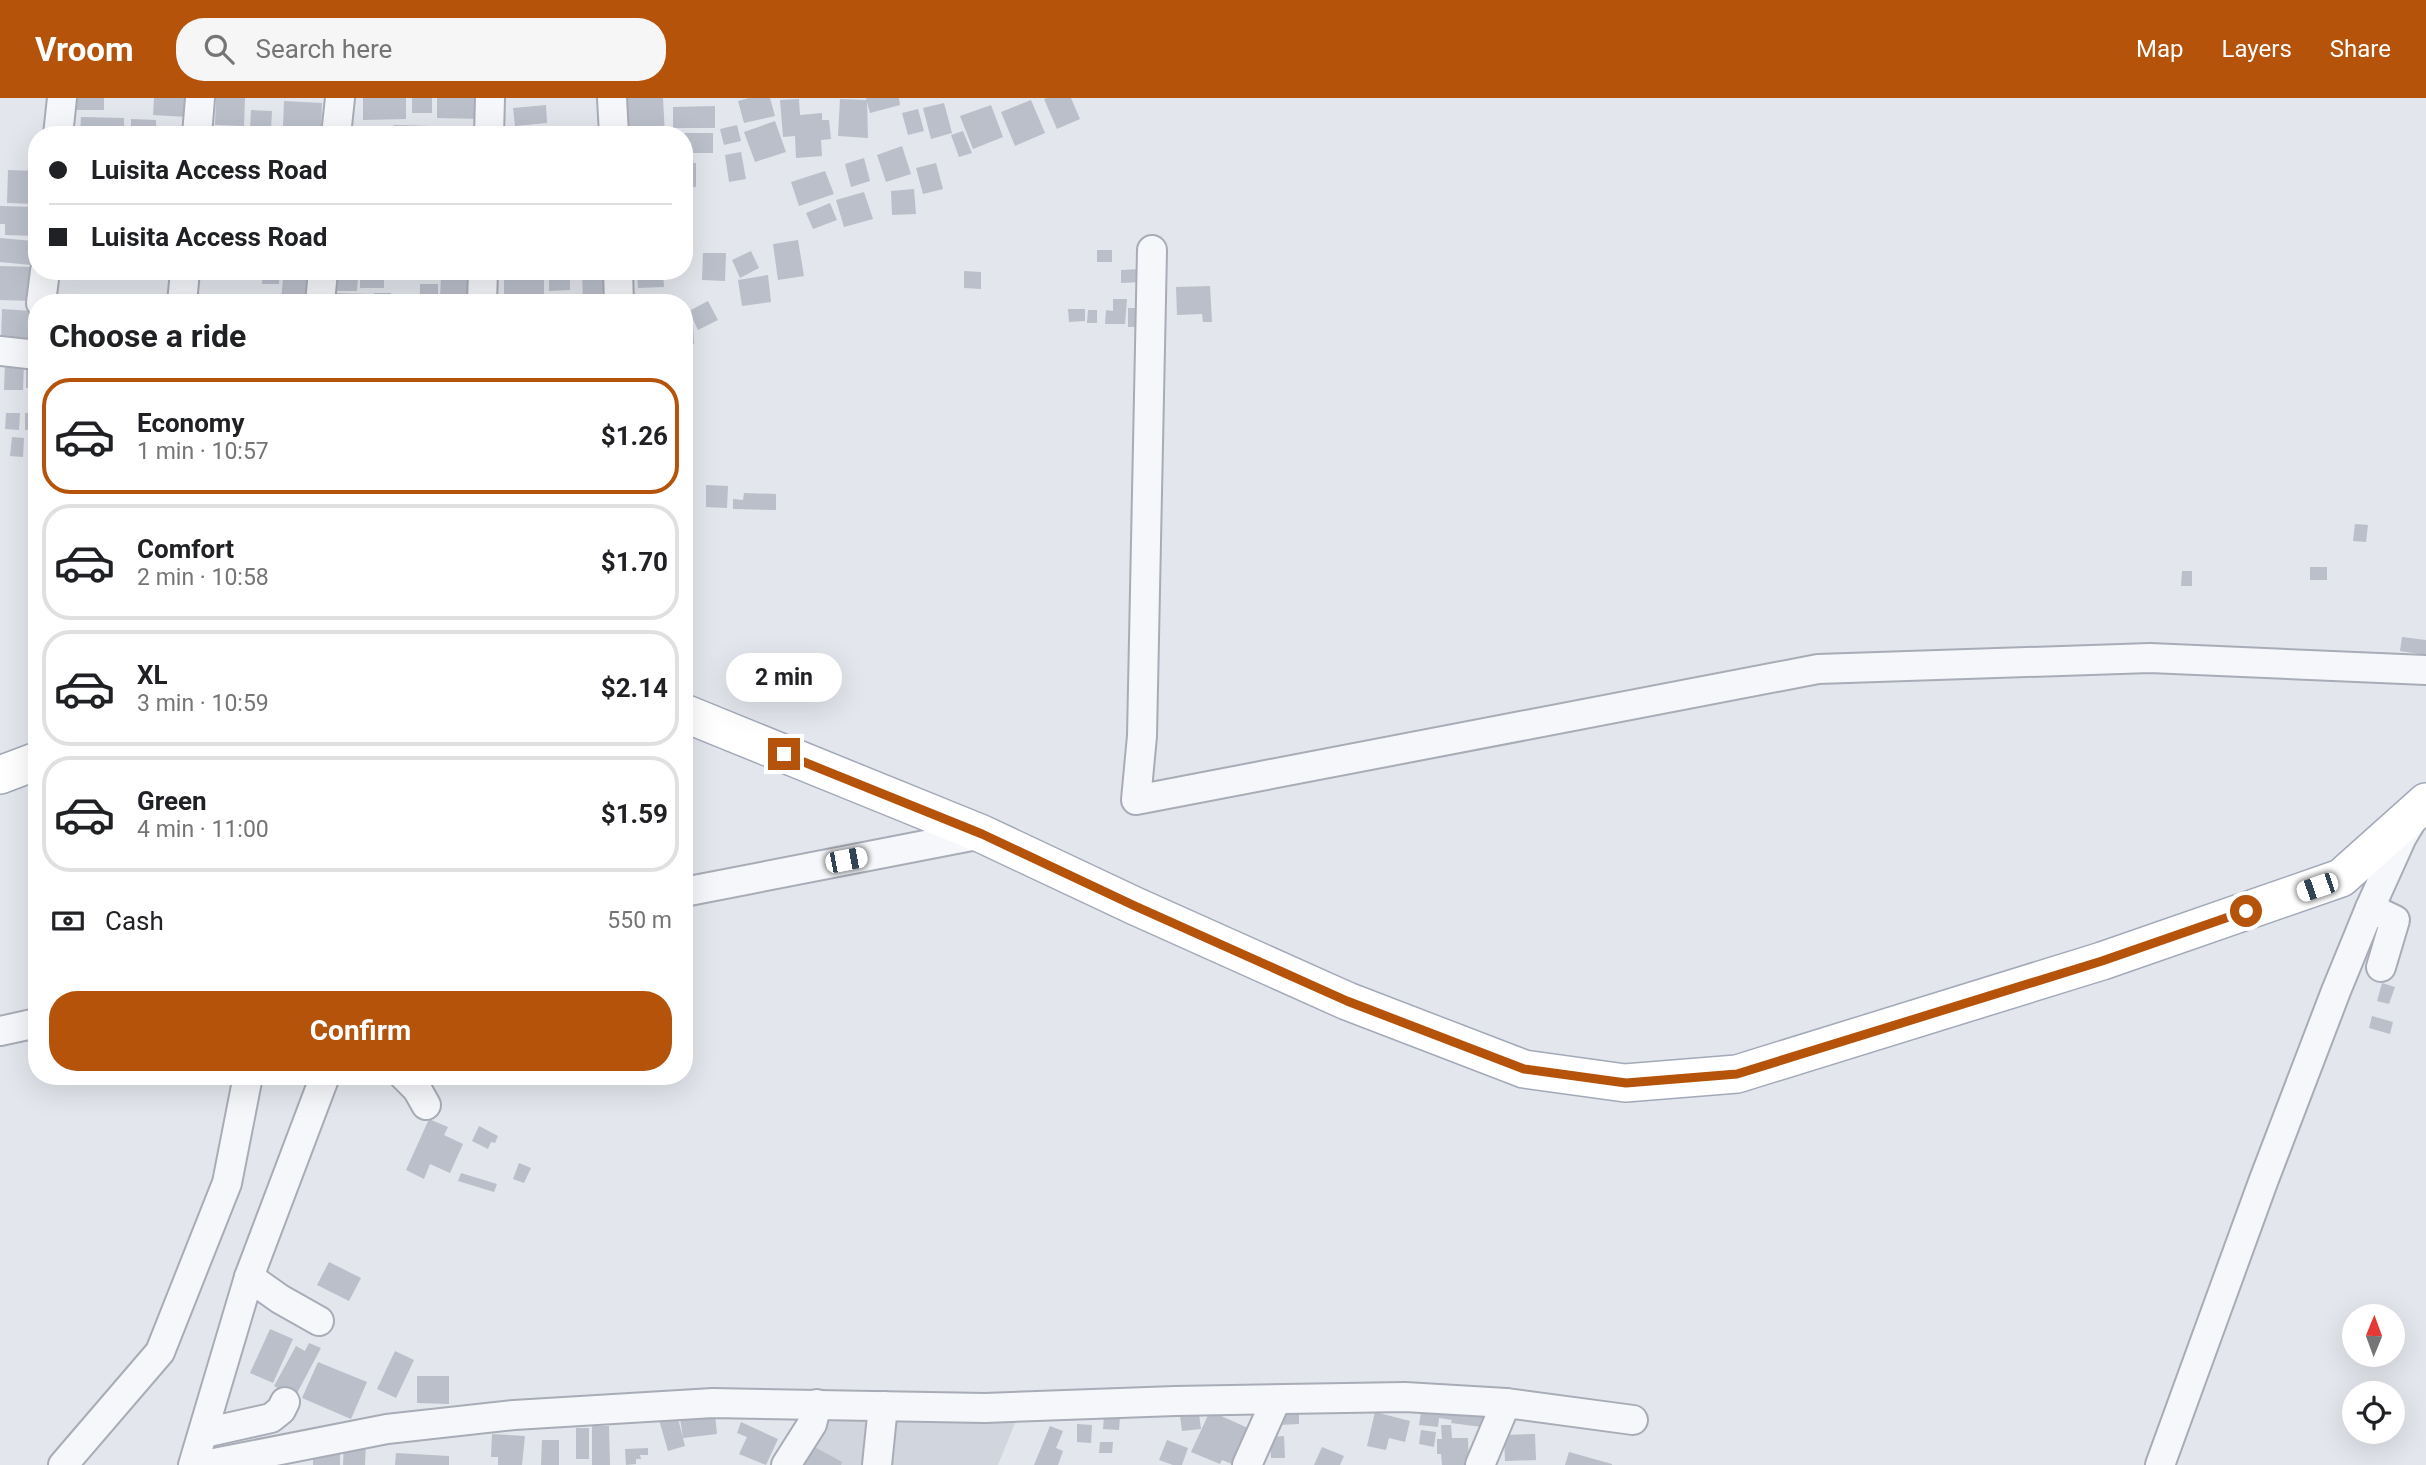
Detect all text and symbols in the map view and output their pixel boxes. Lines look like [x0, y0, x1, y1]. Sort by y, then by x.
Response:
search box [176, 18, 666, 81]
text: Vroom [35, 30, 134, 69]
icon: search [200, 30, 238, 68]
text: Search here [256, 34, 392, 64]
text: Map [2136, 35, 2184, 63]
text: Layers [2222, 35, 2292, 63]
text: Share [2330, 35, 2391, 63]
text: Luisita Access Road [91, 155, 327, 185]
text: Luisita Access Road [91, 222, 327, 252]
text: Choose a ride [49, 317, 246, 355]
icon: car [53, 405, 116, 468]
text: Economy [137, 408, 244, 438]
text: $1.26 [601, 421, 668, 451]
text: 1 min · 10:57 [137, 438, 269, 465]
icon: car [53, 531, 116, 594]
text: Comfort [137, 534, 234, 564]
text: $1.70 [601, 547, 668, 577]
text: 2 min · 10:58 [137, 564, 269, 591]
callout: 2 min [726, 652, 842, 702]
icon: car [53, 657, 116, 720]
text: XL [137, 660, 168, 690]
text: 2 min [755, 664, 813, 691]
text: $2.14 [601, 673, 668, 703]
text: 3 min · 10:59 [137, 690, 269, 717]
route end [768, 738, 800, 770]
icon: car [53, 783, 116, 846]
text: Green [137, 786, 207, 816]
text: $1.59 [601, 799, 668, 829]
text: 4 min · 11:00 [137, 816, 269, 843]
car [824, 846, 869, 874]
car [2294, 870, 2341, 904]
route start [2230, 895, 2262, 927]
icon: cash [49, 902, 87, 940]
text: Cash [105, 906, 164, 936]
text: 550 m [607, 907, 672, 934]
button: Confirm [49, 991, 672, 1071]
north arrow [2342, 1304, 2404, 1367]
map controls [2342, 1304, 2405, 1444]
button: locate [2342, 1381, 2405, 1444]

